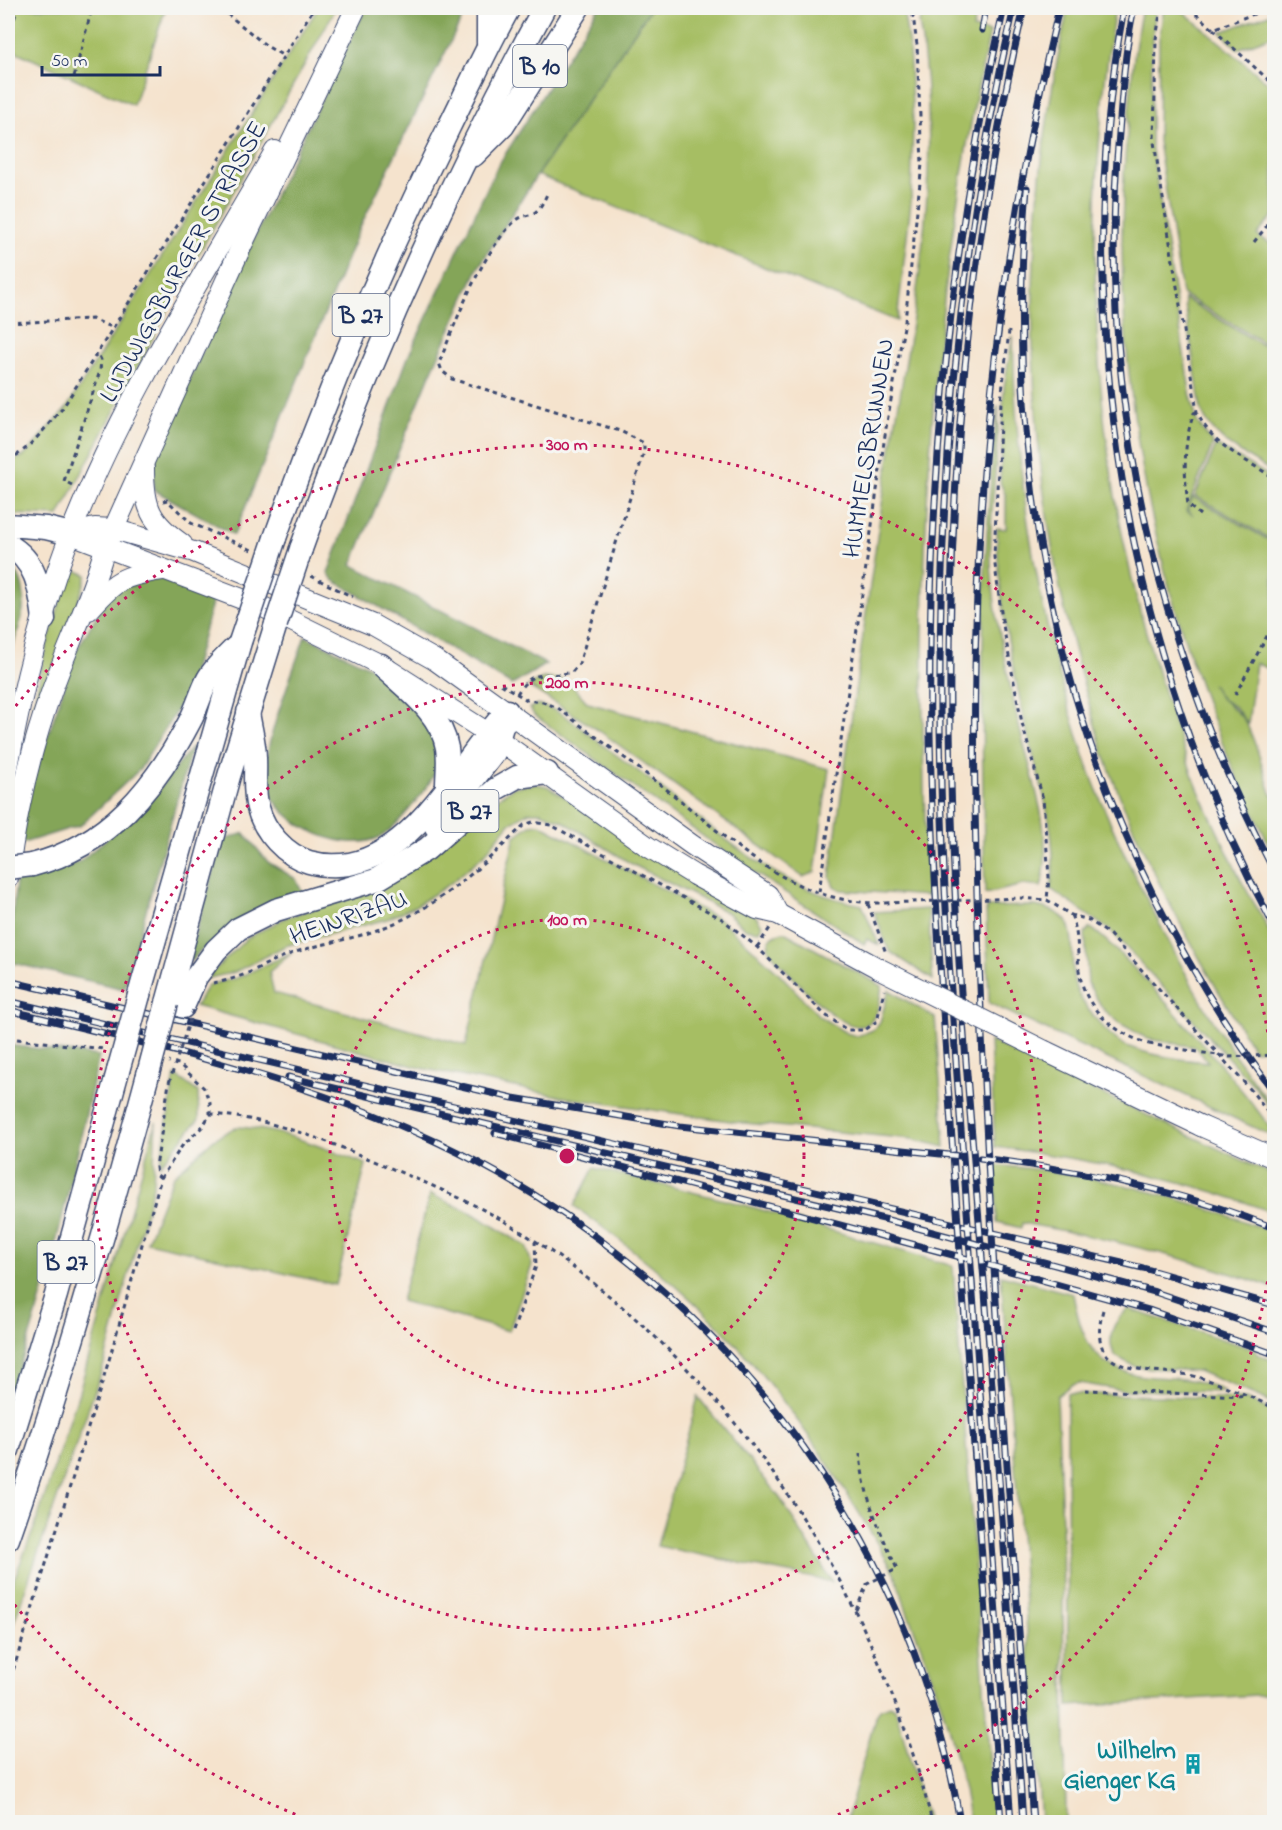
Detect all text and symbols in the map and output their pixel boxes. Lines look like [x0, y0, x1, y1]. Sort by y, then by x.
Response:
scale bar [42, 39, 160, 77]
road number: B 10 [513, 45, 567, 87]
text: 50 m [51, 49, 88, 75]
street label: LUDWIGSBURGER STRASSE [91, 115, 278, 410]
road number: B 27 [332, 294, 389, 336]
street label: HUMMELSBRUNNEN [834, 336, 906, 561]
text: 300 m [545, 433, 588, 459]
text: 200 m [545, 671, 589, 697]
road number: B 27 [442, 790, 498, 832]
street label: HEINRIZAU [285, 881, 413, 957]
text: 100 m [547, 908, 587, 934]
centre of rings [557, 1146, 577, 1166]
road number: B 27 [38, 1241, 94, 1283]
place label: Wilhelm Gienger KG [1064, 1733, 1176, 1802]
building icon: Wilhelm Gienger KG [1181, 1752, 1205, 1776]

